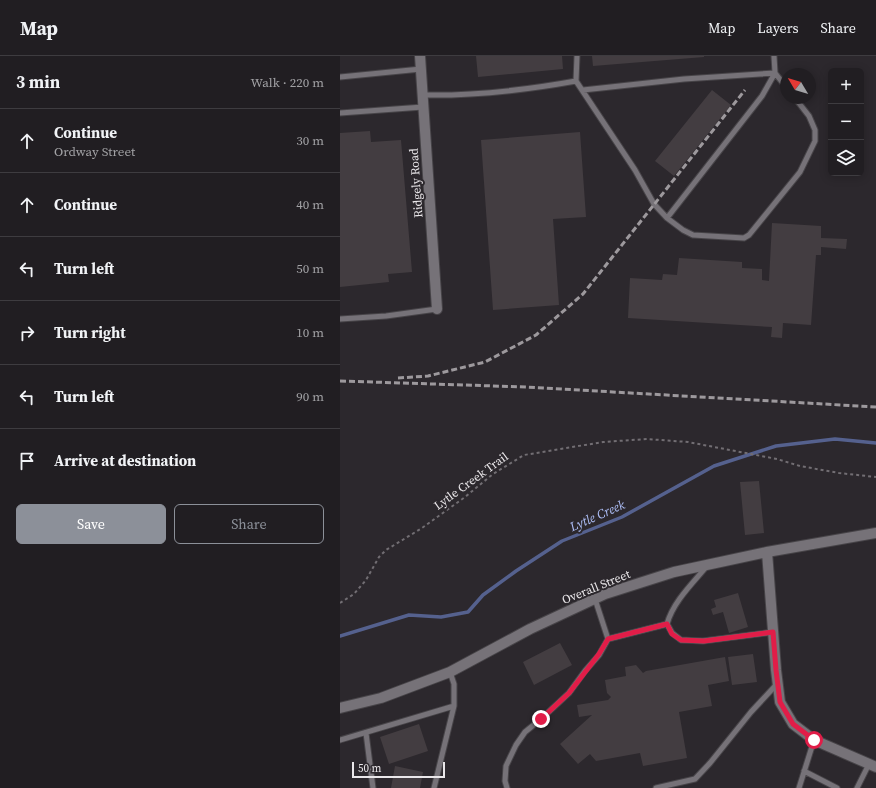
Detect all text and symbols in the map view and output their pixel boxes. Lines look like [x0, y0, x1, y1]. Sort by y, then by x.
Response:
text: Map [20, 15, 58, 41]
text: Map [708, 18, 735, 38]
text: Layers [757, 18, 799, 38]
text: Share [821, 18, 856, 38]
north arrow [780, 68, 816, 104]
map controls [828, 68, 864, 176]
button: + [828, 68, 864, 104]
text: 3 min [16, 70, 60, 94]
text: Walk · 220 m [251, 74, 324, 91]
button: − [828, 104, 864, 140]
text: Continue [54, 122, 117, 143]
icon: ahead [16, 130, 38, 152]
text: 30 m [296, 132, 324, 149]
button: layers [828, 140, 864, 176]
text: Ordway Street [54, 143, 135, 160]
street label: Ridgely Road [406, 147, 426, 218]
icon: ahead [16, 194, 38, 216]
text: Continue [54, 194, 117, 215]
text: 40 m [296, 196, 324, 213]
icon: left [16, 258, 38, 280]
text: Turn left [54, 258, 114, 279]
text: 50 m [296, 260, 324, 277]
icon: right [16, 322, 38, 344]
text: Turn right [54, 322, 126, 343]
text: 10 m [296, 324, 324, 341]
icon: left [16, 386, 38, 408]
text: Turn left [54, 386, 114, 407]
text: 90 m [296, 388, 324, 405]
street label: Lytle Creek Trail [431, 448, 512, 513]
icon: arrive [16, 450, 38, 472]
text: Arrive at destination [54, 450, 196, 471]
water label: Lytle Creek [566, 495, 628, 536]
button: Save [16, 504, 166, 544]
button: Share [174, 504, 324, 544]
street label: Overall Street [559, 566, 633, 608]
route end [532, 710, 550, 728]
route start [805, 731, 823, 749]
scale bar [352, 760, 445, 779]
text: 50 m [358, 761, 381, 776]

